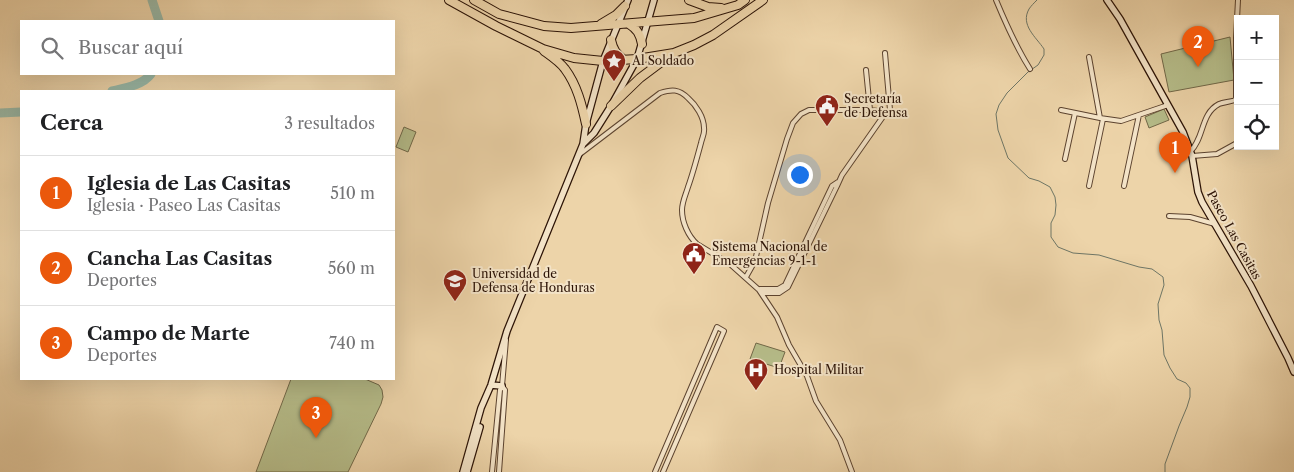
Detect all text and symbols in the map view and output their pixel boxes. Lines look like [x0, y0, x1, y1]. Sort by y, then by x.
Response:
map controls [1234, 15, 1279, 150]
button: + [1234, 15, 1279, 60]
search box [20, 20, 395, 75]
pin: 2 [1182, 26, 1214, 67]
icon: search [38, 34, 66, 62]
text: Buscar aquí [78, 36, 183, 59]
place icon: Al Soldado [601, 48, 627, 82]
place label: Al Soldado [631, 53, 694, 68]
button: − [1234, 60, 1279, 105]
place label: Secretaría de Defensa [844, 91, 908, 120]
public building icon: Secretaría de Defensa [814, 93, 840, 127]
button: locate [1234, 105, 1279, 150]
text: Cerca [40, 110, 103, 135]
text: 3 resultados [284, 113, 375, 133]
pin: 1 [1159, 132, 1191, 173]
your location [787, 162, 813, 188]
text: Iglesia de Las Casitas [87, 172, 291, 195]
text: 1 [52, 183, 60, 203]
text: 510 m [330, 183, 375, 203]
street label: Paseo Las Casitas [1204, 188, 1265, 282]
text: Iglesia · Paseo Las Casitas [87, 195, 281, 215]
place label: Sistema Nacional de Emergencias 9-1-1 [712, 239, 828, 268]
public building icon: Sistema Nacional de Emergencias 9-1-1 [681, 241, 707, 275]
text: Cancha Las Casitas [87, 247, 272, 270]
text: 2 [51, 258, 61, 278]
text: 560 m [328, 258, 375, 278]
place label: Universidad de Defensa de Honduras [472, 266, 595, 295]
school or university icon: Universidad de Defensa de Honduras [442, 268, 468, 302]
text: Deportes [87, 270, 157, 290]
text: Campo de Marte [87, 322, 250, 345]
text: 3 [51, 333, 61, 353]
text: 740 m [329, 333, 375, 353]
text: Deportes [87, 345, 157, 365]
hospital icon: Hospital Militar [743, 357, 769, 391]
place label: Hospital Militar [774, 362, 864, 377]
pin: 3 [300, 397, 332, 438]

